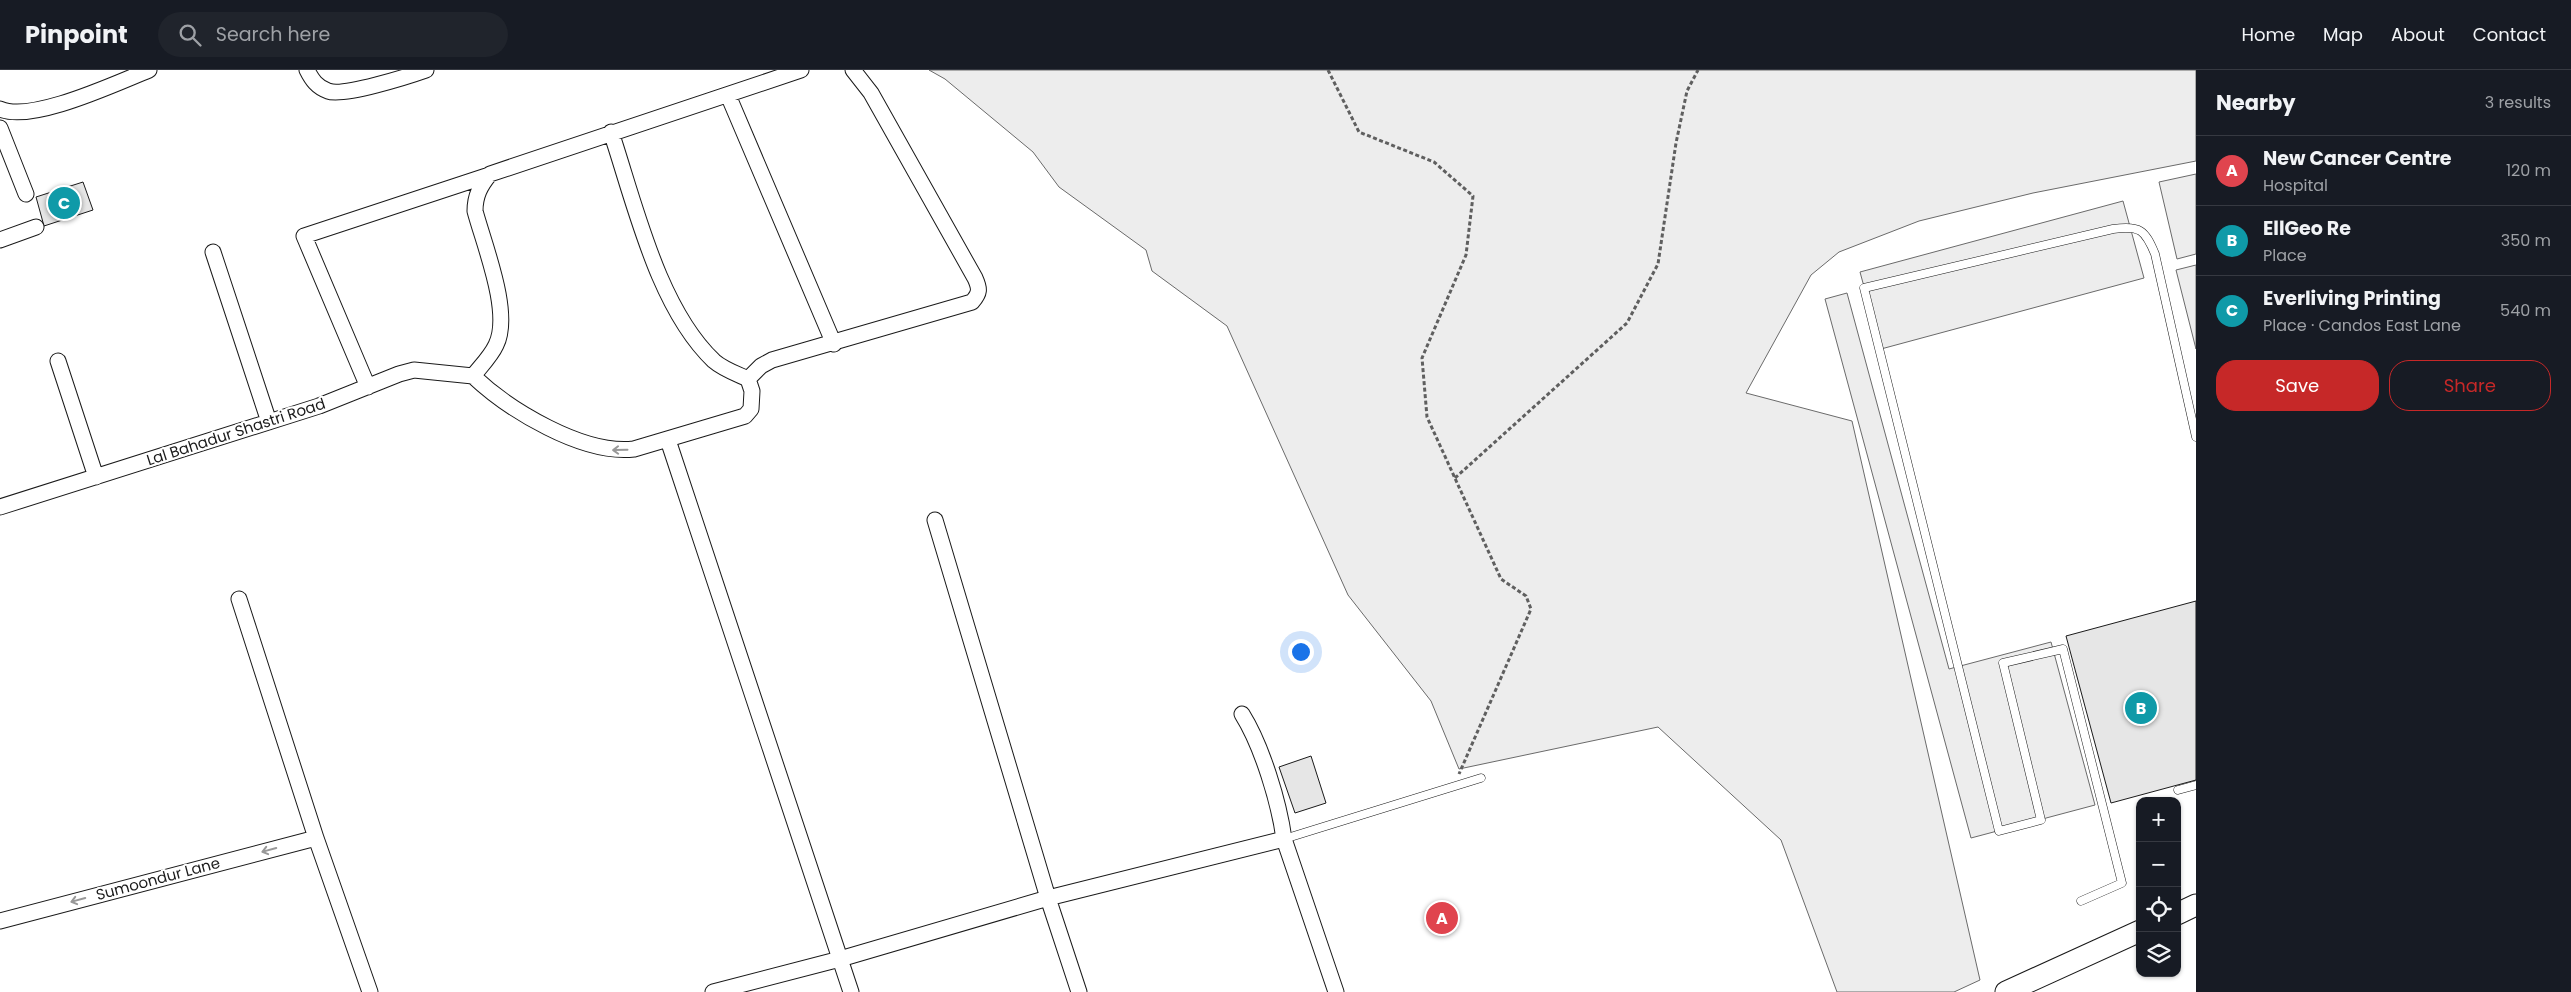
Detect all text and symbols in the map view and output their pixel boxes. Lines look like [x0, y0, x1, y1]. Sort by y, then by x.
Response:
search box [158, 12, 508, 57]
text: Pinpoint [25, 18, 128, 51]
icon: search [176, 21, 204, 49]
text: Search here [216, 21, 330, 48]
text: Home [2241, 22, 2295, 47]
text: Map [2323, 22, 2363, 47]
text: About [2391, 22, 2445, 47]
text: Contact [2473, 22, 2546, 47]
text: Nearby [2216, 88, 2296, 117]
text: 3 results [2485, 91, 2551, 114]
text: New Cancer Centre [2263, 145, 2452, 172]
text: A [2226, 159, 2238, 182]
text: 120 m [2506, 159, 2551, 182]
text: Hospital [2263, 174, 2328, 197]
pin: C [48, 184, 80, 222]
text: EllGeo Re [2263, 215, 2351, 242]
text: B [2227, 229, 2237, 252]
text: 350 m [2501, 229, 2551, 252]
text: Place [2263, 244, 2307, 267]
text: Everliving Printing [2263, 285, 2441, 312]
text: C [2226, 299, 2238, 322]
text: 540 m [2500, 299, 2551, 322]
text: Place · Candos East Lane [2263, 314, 2461, 337]
button: Save [2216, 360, 2379, 411]
button: Share [2389, 360, 2551, 411]
street label: Lal Bahadur Shastri Road [144, 393, 328, 470]
one-way arrow [613, 445, 629, 455]
your location [1288, 639, 1314, 665]
pin: B [2125, 689, 2157, 727]
map controls [2136, 797, 2181, 977]
button: + [2136, 797, 2181, 842]
button: − [2136, 842, 2181, 887]
one-way arrow [261, 846, 277, 855]
street label: Sumoondur Lane [94, 852, 222, 905]
button: locate [2136, 887, 2181, 932]
one-way arrow [70, 896, 86, 906]
pin: A [1426, 899, 1458, 937]
button: layers [2136, 932, 2181, 977]

